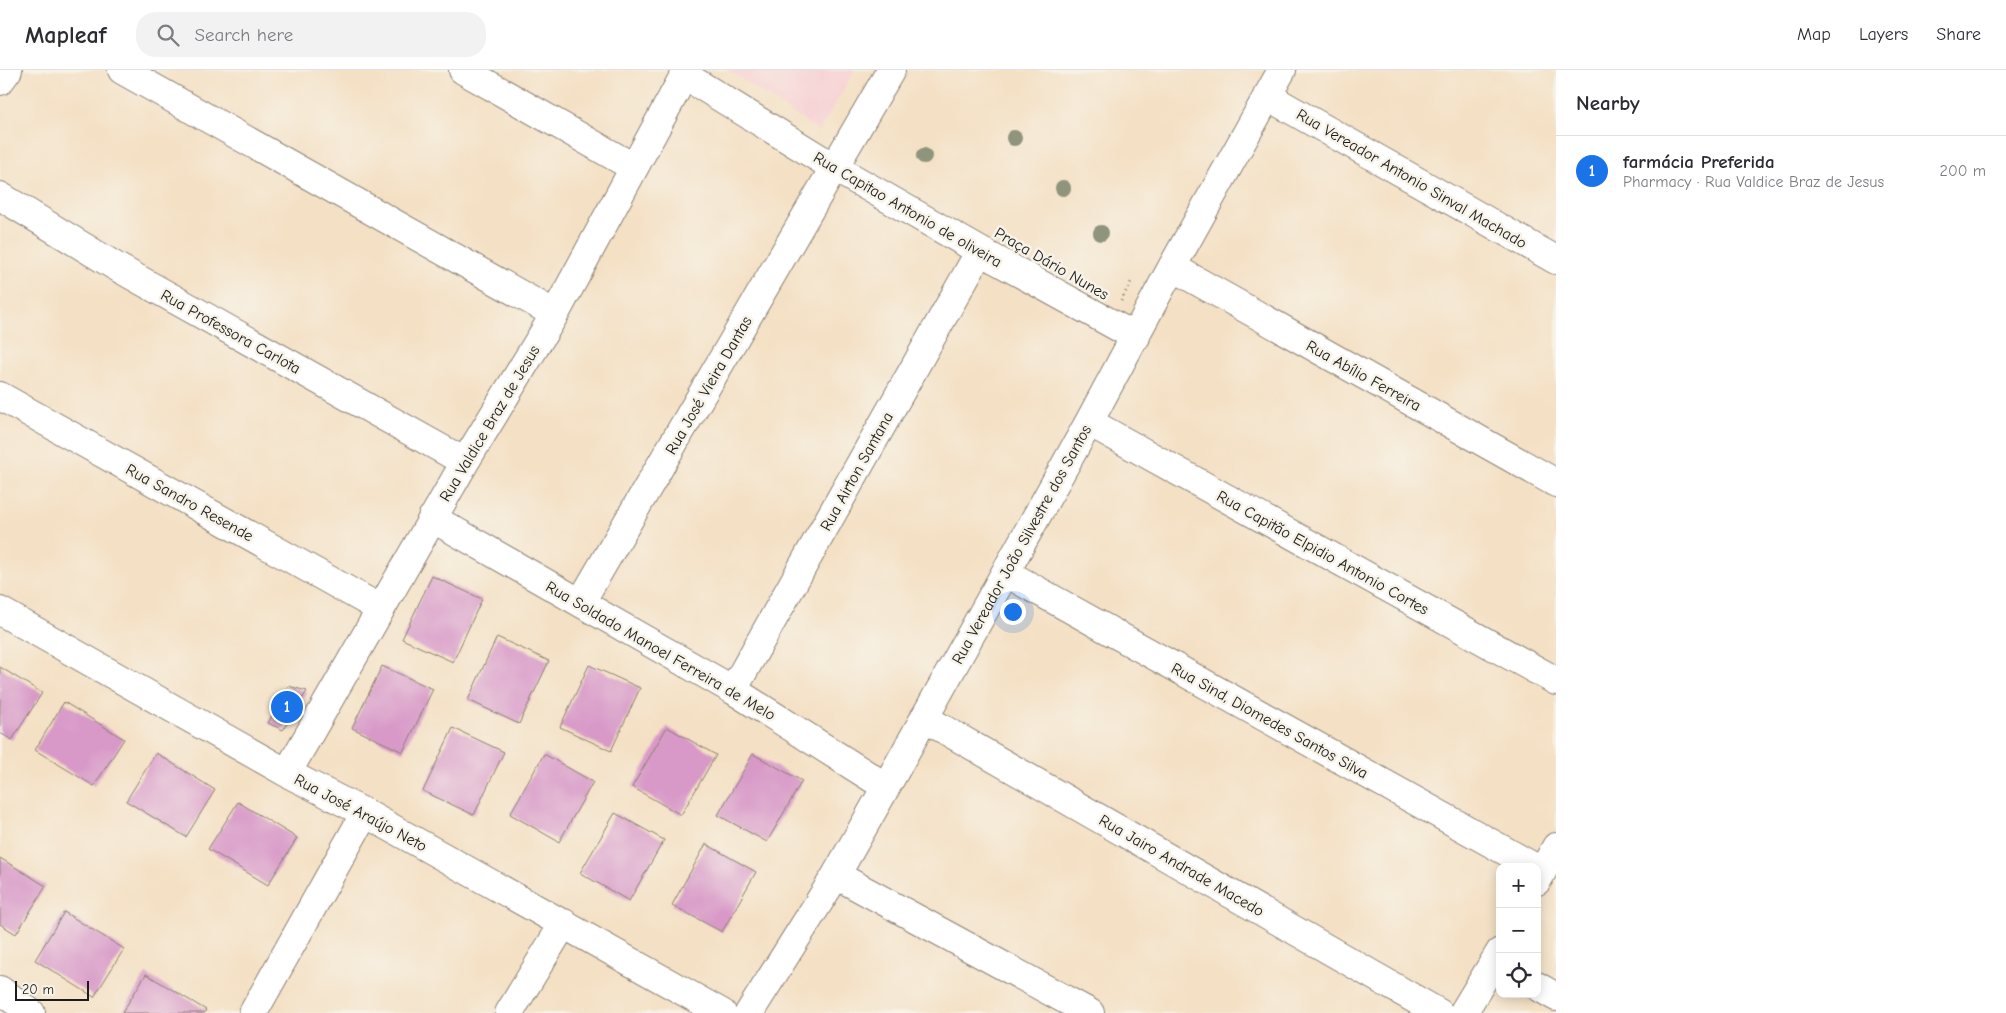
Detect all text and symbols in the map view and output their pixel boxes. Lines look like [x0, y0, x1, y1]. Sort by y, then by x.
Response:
search box [136, 12, 486, 57]
text: Mapleaf [25, 21, 106, 49]
icon: search [154, 21, 182, 49]
text: Search here [194, 24, 293, 46]
text: Map [1797, 24, 1831, 45]
text: Layers [1859, 24, 1908, 45]
text: Share [1936, 24, 1981, 45]
text: Nearby [1576, 91, 1640, 115]
street label: Rua Vereador Antonio Sinval Machado [1293, 105, 1530, 252]
street label: Rua Capitao Antonio de oliveira [810, 148, 1005, 271]
text: farmácia Preferida [1623, 151, 1775, 173]
text: 1 [1589, 162, 1595, 180]
text: 200 m [1940, 162, 1986, 180]
text: Pharmacy · Rua Valdice Braz de Jesus [1623, 173, 1884, 191]
street label: Praça Dário Nunes [991, 224, 1112, 304]
street label: Rua Professora Carlota [158, 286, 304, 378]
street label: Rua José Vieira Dantas [662, 313, 756, 458]
street label: Rua Abílio Ferreira [1303, 337, 1424, 415]
street label: Rua Valdice Braz de Jesus [436, 342, 544, 505]
street label: Rua Airton Santana [817, 409, 897, 534]
street label: Rua Vereador João Silvestre dos Santos [948, 421, 1096, 667]
street label: Rua Sandro Resende [123, 460, 256, 545]
street label: Rua Capitão Elpidio Antonio Cortes [1213, 487, 1432, 619]
street label: Rua Soldado Manoel Ferreira de Melo [542, 578, 779, 724]
your location [1000, 599, 1026, 625]
street label: Rua Sind, Diomedes Santos Silva [1168, 659, 1371, 783]
pin: 1 [271, 688, 303, 726]
street label: Rua José Araújo Neto [291, 770, 430, 855]
street label: Rua Jairo Andrade Macedo [1096, 811, 1267, 921]
map controls [1496, 863, 1541, 998]
button: + [1496, 863, 1541, 908]
button: − [1496, 908, 1541, 953]
button: locate [1496, 953, 1541, 998]
scale bar [15, 978, 89, 1001]
text: 20 m [22, 981, 54, 998]

